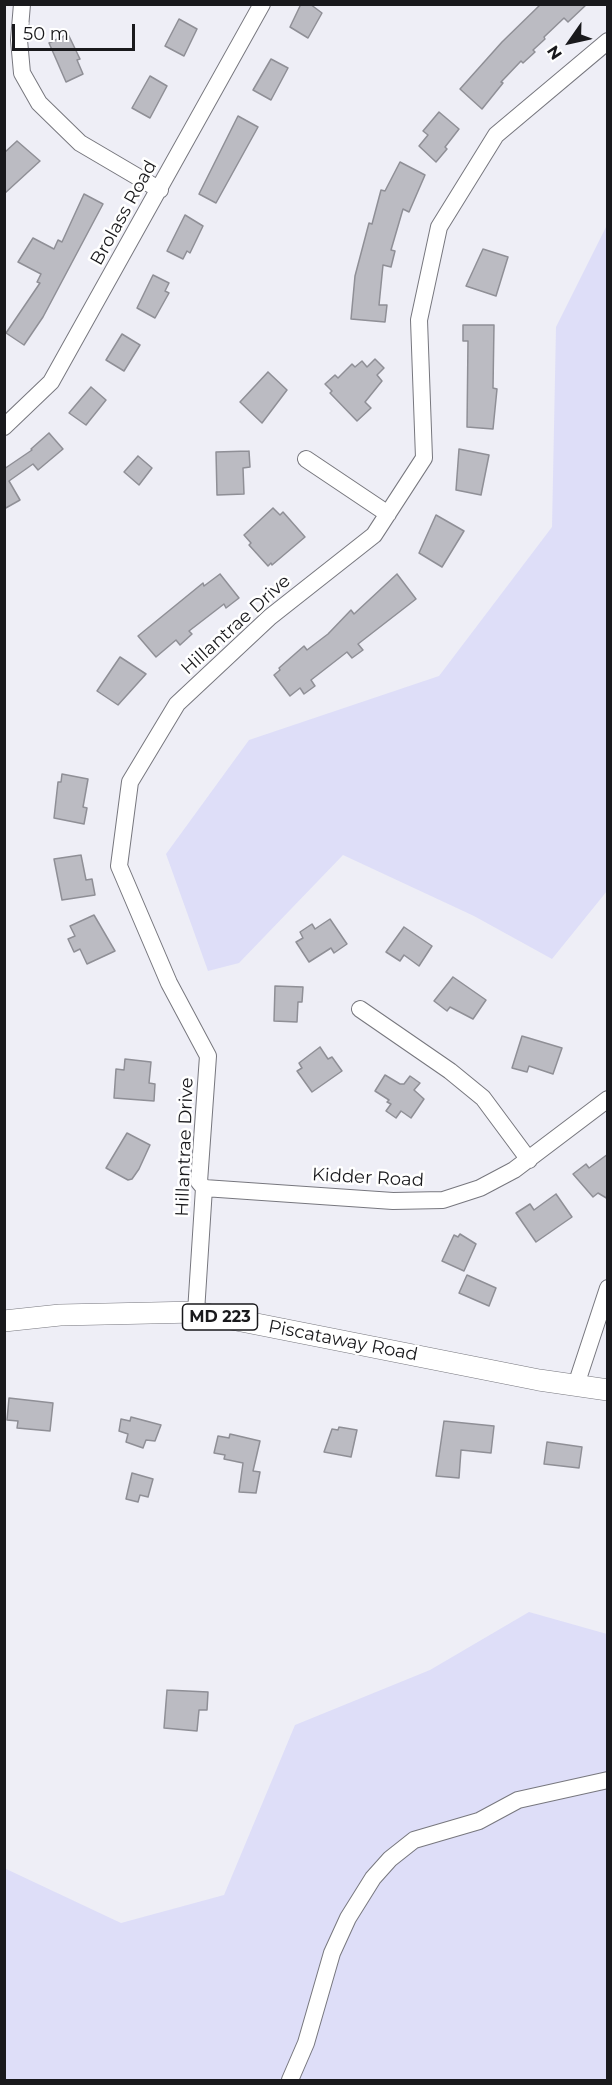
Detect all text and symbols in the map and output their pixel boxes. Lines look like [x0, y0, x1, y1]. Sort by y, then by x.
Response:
scale bar [15, 12, 138, 50]
north arrow [540, 12, 600, 72]
text: 50 m [23, 23, 69, 45]
text: N [543, 42, 566, 63]
street label: Brolass Road [86, 157, 162, 269]
street label: Hillantrae Drive [177, 570, 295, 680]
street label: Hillantrae Drive [172, 1077, 198, 1217]
street label: Kidder Road [312, 1164, 424, 1192]
road number: MD 223 [182, 1304, 258, 1330]
street label: Piscataway Road [266, 1316, 420, 1366]

